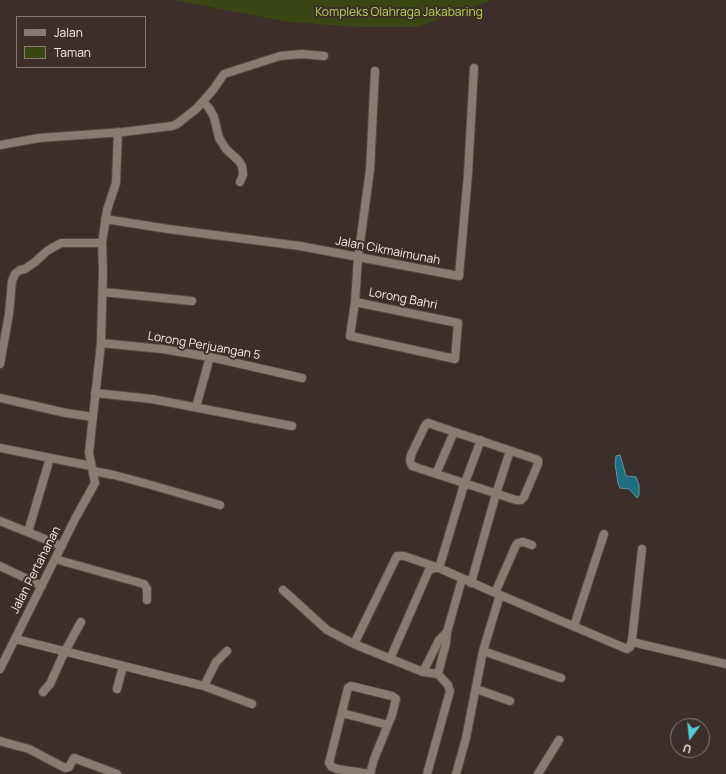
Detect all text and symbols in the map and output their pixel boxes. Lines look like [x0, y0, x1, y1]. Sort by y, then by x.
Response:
park label: Kompleks Olahraga Jakabaring [315, 6, 483, 20]
legend [16, 16, 146, 68]
text: Jalan [54, 24, 83, 41]
text: Taman [54, 44, 91, 61]
street label: Jalan Cikmaimunah [334, 234, 442, 268]
street label: Lorong Bahri [368, 285, 438, 313]
street label: Lorong Perjuangan 5 [147, 329, 261, 363]
street label: Jalan Pertahanan [8, 524, 64, 616]
north arrow [670, 718, 710, 758]
text: U [681, 741, 693, 757]

